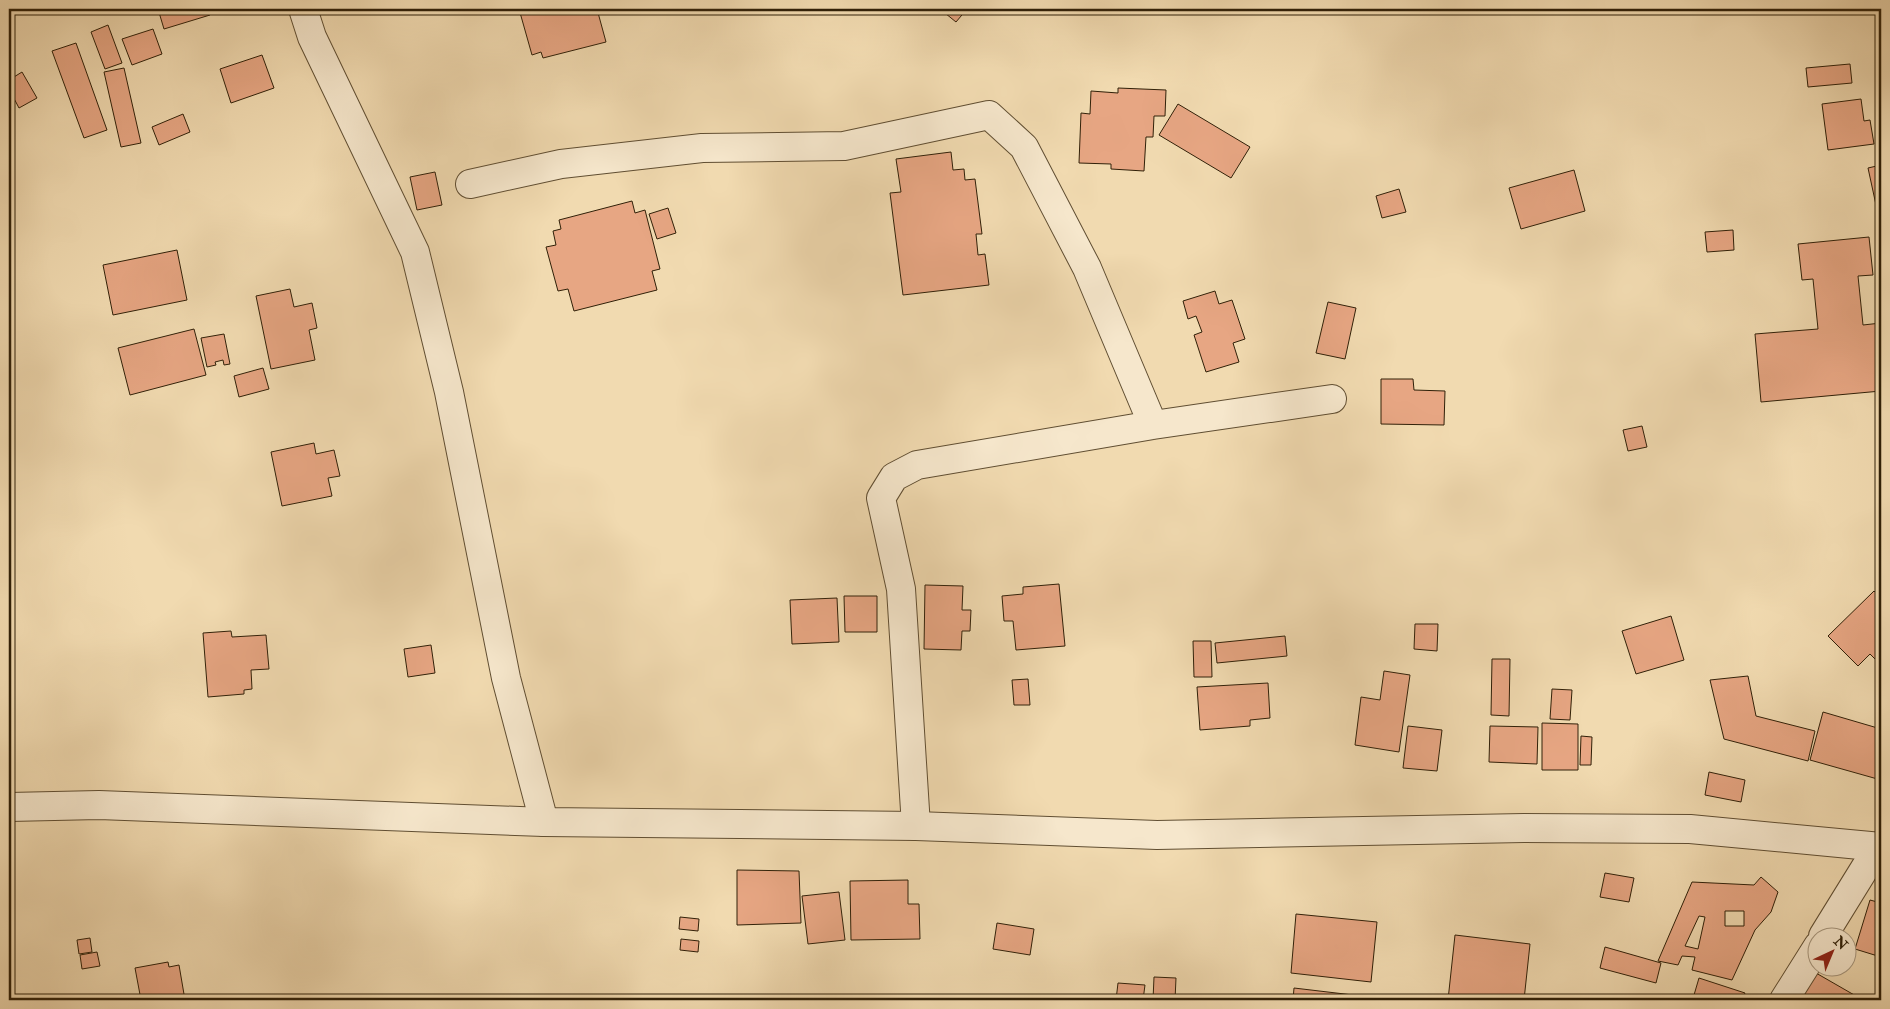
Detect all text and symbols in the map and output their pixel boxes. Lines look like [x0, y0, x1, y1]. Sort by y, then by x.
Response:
north arrow [1808, 926, 1858, 976]
text: N [1830, 932, 1851, 954]

